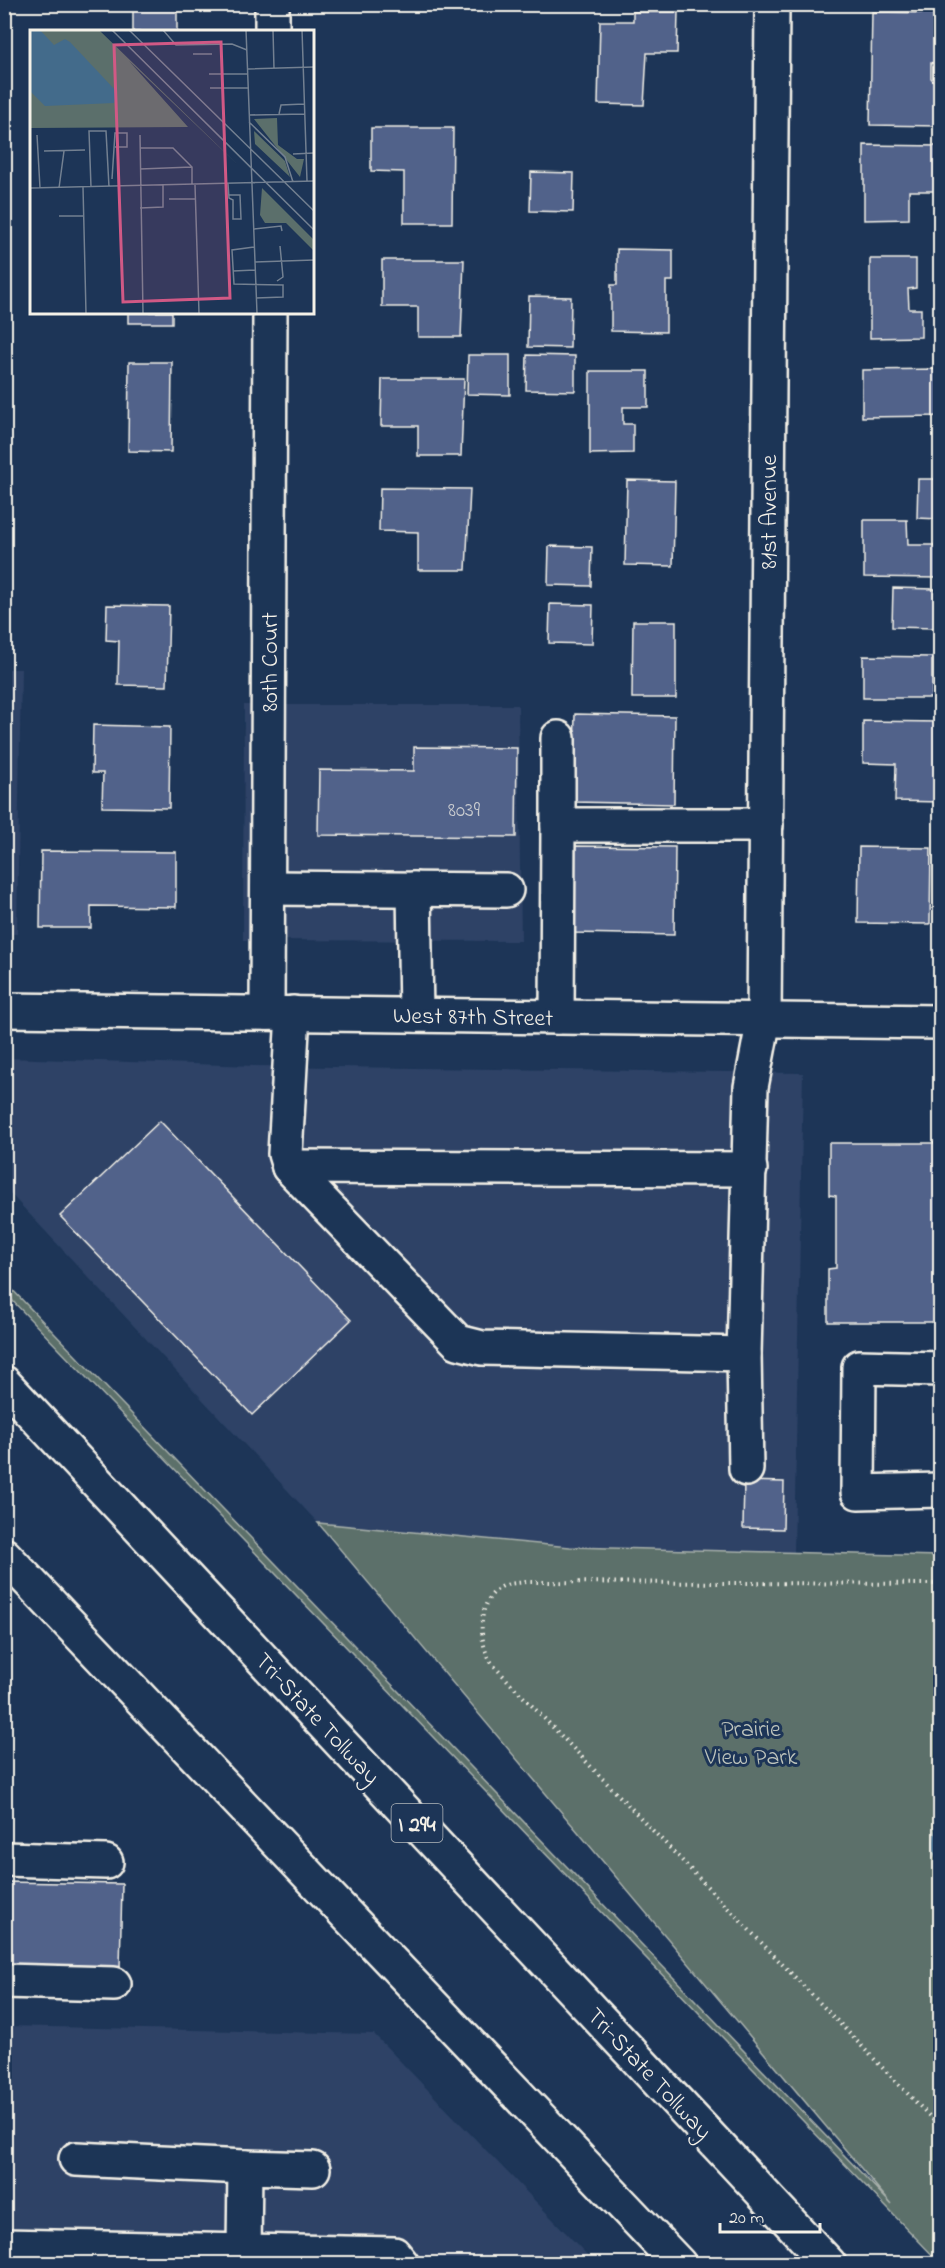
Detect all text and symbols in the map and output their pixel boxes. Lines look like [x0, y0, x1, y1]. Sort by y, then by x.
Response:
inset map [30, 30, 314, 314]
street label: 81st Avenue [753, 454, 788, 569]
street label: 80th Court [254, 612, 289, 712]
house number: 8039 [448, 796, 481, 826]
street label: West 87th Street [392, 1000, 553, 1037]
street label: Tri-State Tollway [245, 1645, 387, 1795]
park label: Prairie View Park [704, 1713, 798, 1776]
road number: I 294 [392, 1804, 442, 1842]
street label: Tri-State Tollway [577, 2000, 719, 2150]
scale bar [720, 2196, 820, 2234]
text: 20 m [729, 2206, 764, 2232]

